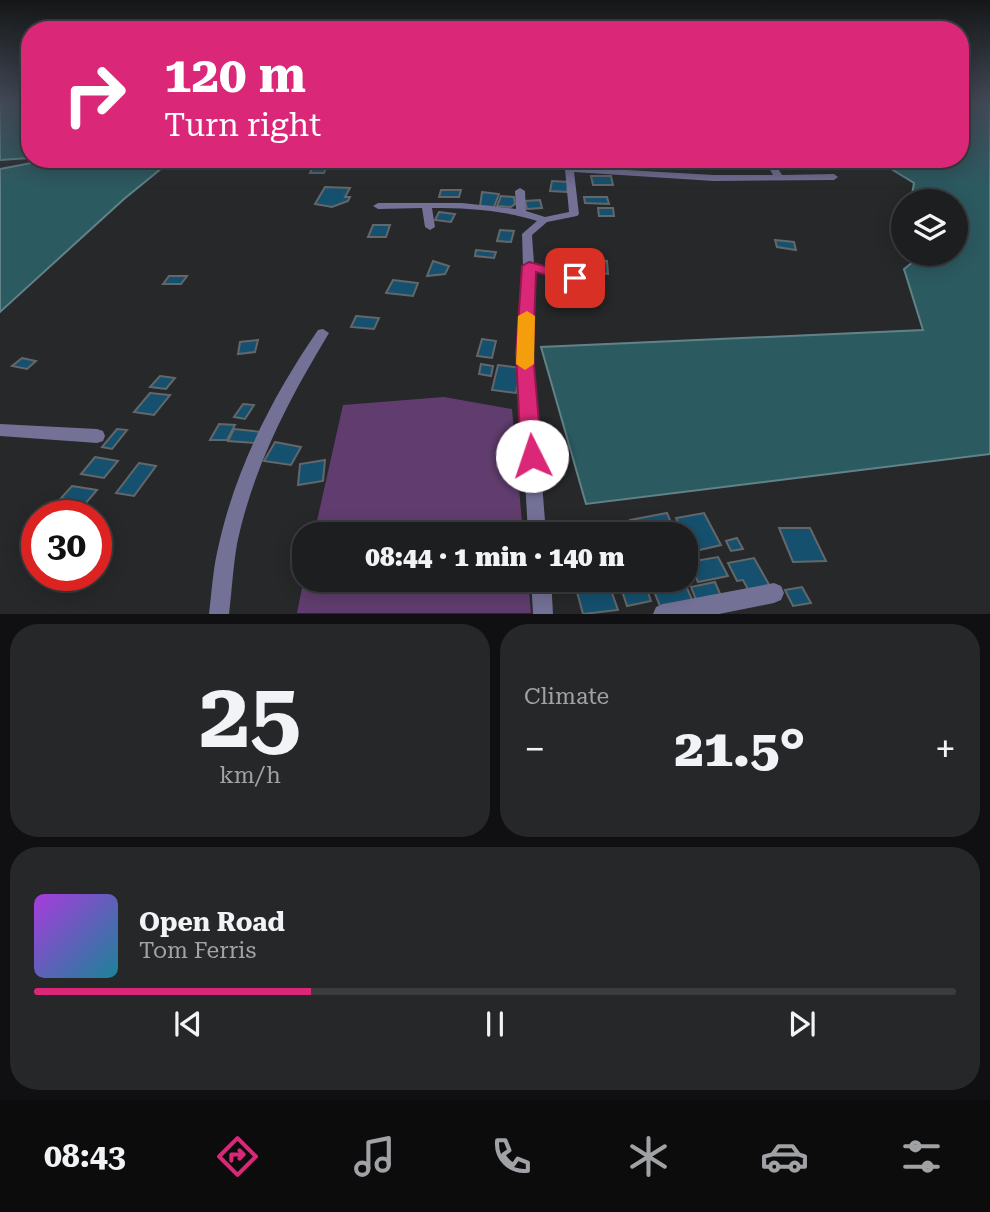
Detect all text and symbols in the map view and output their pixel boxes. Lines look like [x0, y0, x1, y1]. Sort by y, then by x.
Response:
text: 120 m [164, 47, 306, 104]
icon: right [49, 49, 140, 140]
text: Turn right [164, 106, 321, 144]
map controls [891, 189, 968, 266]
button: layers [891, 189, 968, 266]
pin [545, 248, 605, 308]
icon: arrive [556, 259, 594, 297]
position arrow [495, 419, 569, 493]
speed limit sign: 30 [21, 500, 112, 591]
text: 08:44 · 1 min · 140 m [365, 542, 625, 572]
text: 25 [199, 663, 301, 769]
text: Climate [524, 683, 609, 710]
text: 21.5° [675, 718, 805, 779]
text: − [524, 727, 545, 771]
text: + [935, 727, 956, 771]
text: km/h [219, 762, 281, 789]
text: Open Road [139, 907, 285, 937]
text: Tom Ferris [139, 937, 256, 964]
icon: previous [169, 1005, 207, 1043]
icon: pause [476, 1005, 514, 1043]
icon: next [783, 1005, 821, 1043]
icon: directions [213, 1132, 262, 1181]
icon: music [350, 1132, 399, 1181]
icon: phone [487, 1132, 536, 1181]
icon: climate [624, 1132, 673, 1181]
icon: car [760, 1132, 809, 1181]
icon: filters [897, 1132, 946, 1181]
text: 08:43 [44, 1137, 126, 1175]

